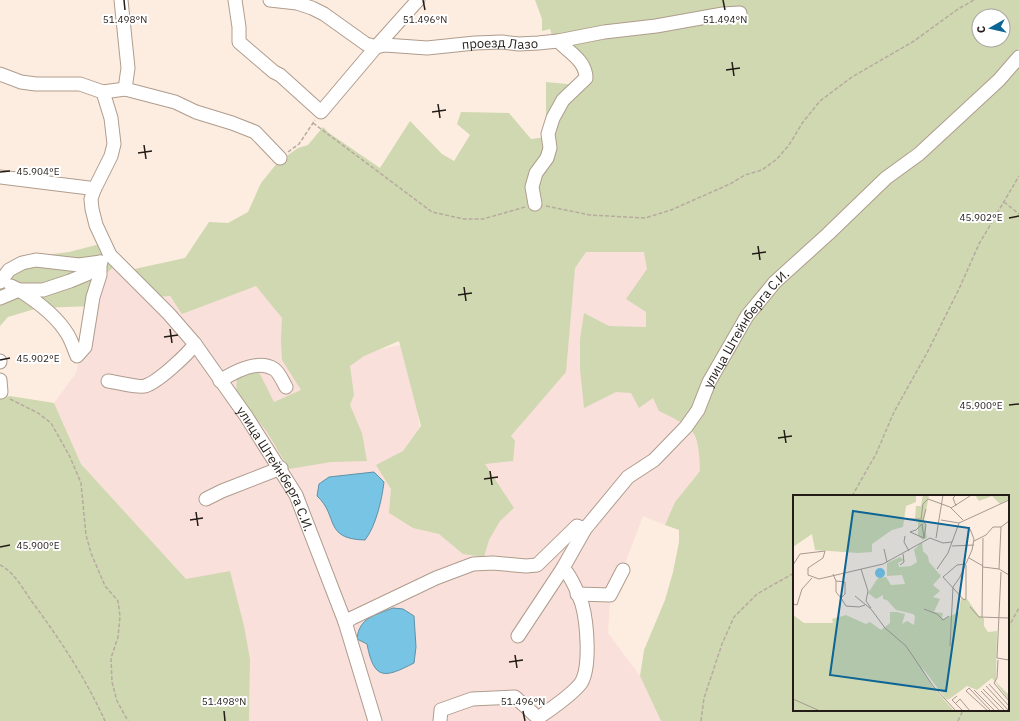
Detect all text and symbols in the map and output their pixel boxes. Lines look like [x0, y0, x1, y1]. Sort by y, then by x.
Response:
north arrow [971, 8, 1011, 48]
text: 51.498°N [103, 13, 147, 26]
text: 51.496°N [403, 13, 447, 26]
text: 51.494°N [703, 13, 747, 26]
text: С [974, 25, 989, 34]
street label: проезд Лазо [461, 34, 538, 53]
text: 45.904°E [16, 165, 60, 178]
text: 45.902°E [959, 211, 1003, 224]
street label: улица Штейнберга С.И. [699, 265, 793, 391]
text: 45.902°E [16, 352, 60, 365]
text: 45.900°E [959, 399, 1003, 412]
street label: улица Штейнберга С.И. [233, 403, 317, 534]
inset map [793, 495, 1009, 711]
text: 45.900°E [16, 539, 60, 552]
text: 51.498°N [202, 695, 246, 708]
text: 51.496°N [501, 695, 545, 708]

